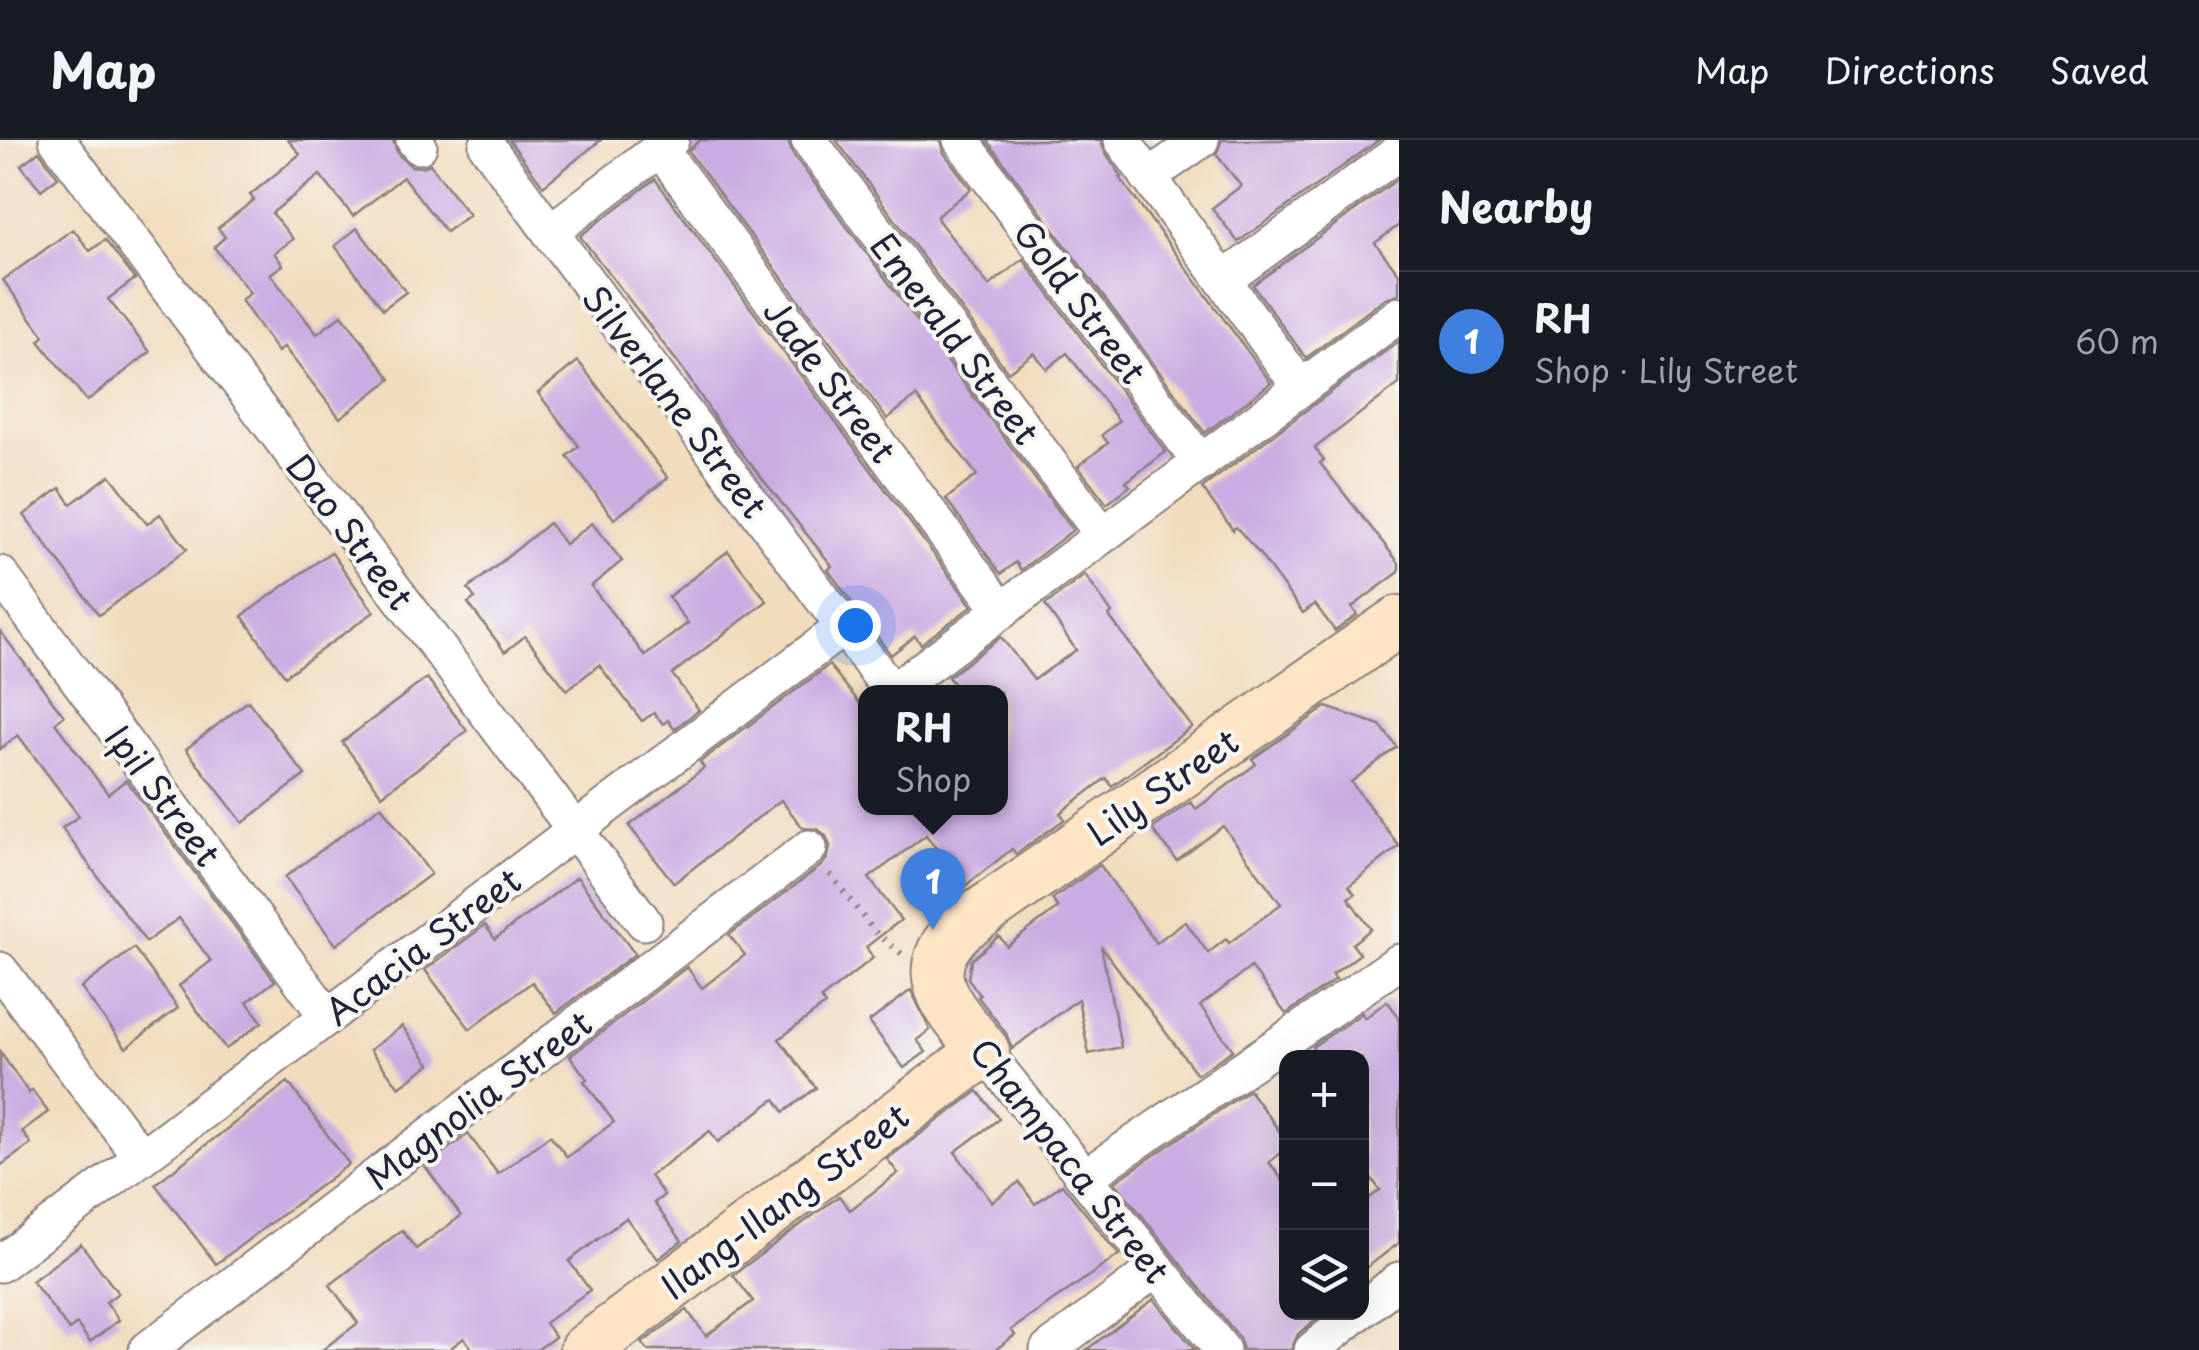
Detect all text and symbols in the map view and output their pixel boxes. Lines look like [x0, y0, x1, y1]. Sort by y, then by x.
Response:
text: Map [50, 33, 156, 105]
text: Map [1695, 43, 1769, 96]
text: Directions [1824, 43, 1995, 96]
text: Saved [2050, 43, 2149, 96]
text: Nearby [1439, 174, 1593, 237]
street label: Gold Street [1002, 208, 1160, 394]
street label: Emerald Street [859, 221, 1053, 455]
street label: Silverlane Street [571, 273, 781, 529]
street label: Jade Street [752, 287, 910, 473]
text: RH [1534, 289, 1591, 346]
text: 1 [1464, 317, 1479, 365]
text: 60 m [2075, 317, 2159, 365]
text: Shop · Lily Street [1534, 346, 1798, 394]
street label: Dao Street [274, 442, 428, 620]
your location [830, 600, 881, 651]
popup [858, 685, 1008, 815]
text: RH [895, 698, 952, 755]
street label: Ipil Street [93, 713, 235, 877]
street label: Lily Street [1075, 714, 1249, 858]
text: Shop [895, 755, 971, 803]
pin: 1 [900, 848, 966, 930]
street label: Acacia Street [313, 854, 531, 1036]
street label: Magnolia Street [354, 996, 602, 1202]
street label: Champaca Street [958, 1026, 1184, 1294]
map controls [1279, 1050, 1369, 1320]
button: + [1279, 1050, 1369, 1140]
street label: Ilang-Ilang Street [649, 1089, 919, 1311]
button: − [1279, 1140, 1369, 1230]
button: layers [1279, 1230, 1369, 1320]

